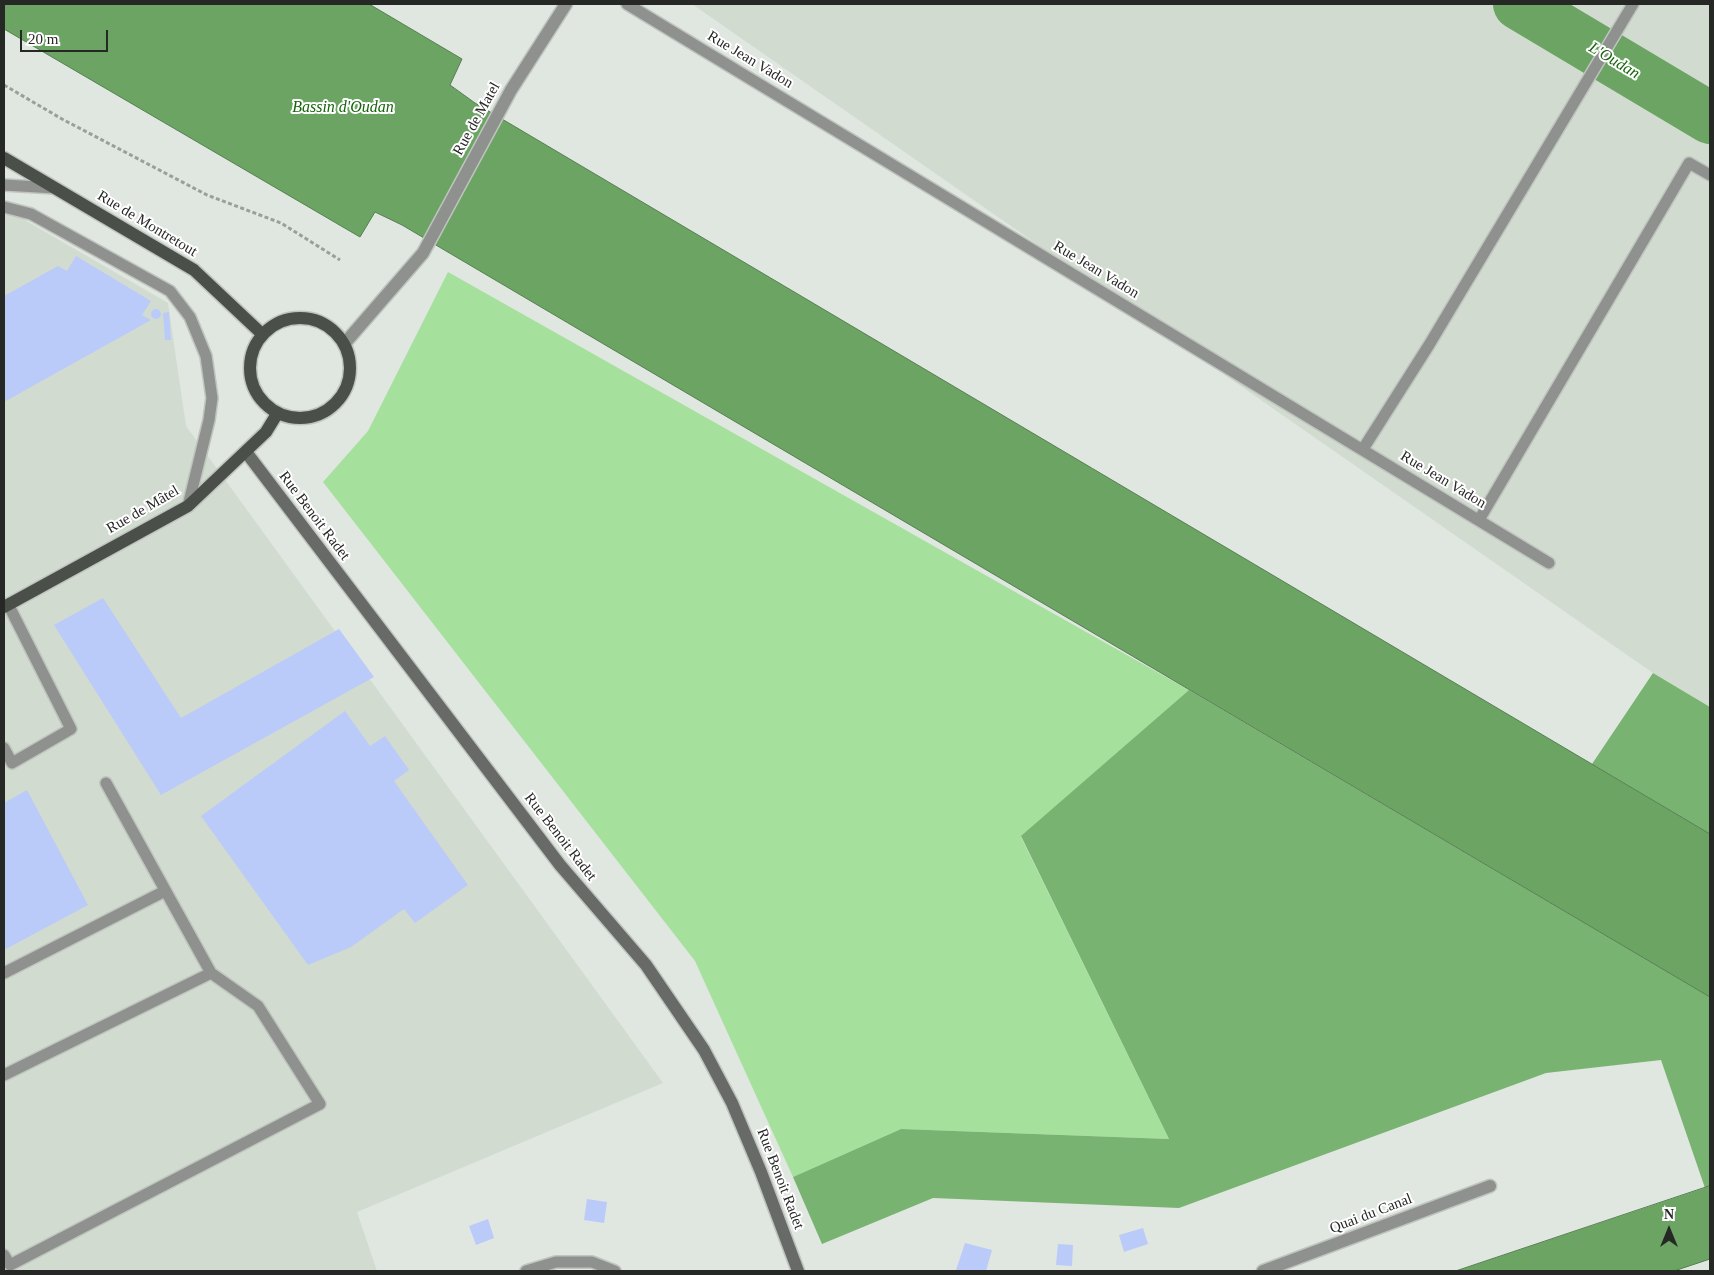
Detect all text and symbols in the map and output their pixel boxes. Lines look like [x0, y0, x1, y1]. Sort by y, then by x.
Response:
scale bar [22, 20, 110, 52]
street label: Rue Jean Vadon [704, 27, 796, 93]
text: 20 m [28, 31, 58, 47]
water label: L'Oudan [1585, 38, 1643, 84]
street label: Rue de Matel [450, 79, 504, 159]
water label: Bassin d'Oudan [292, 98, 394, 118]
street label: Rue de Montretout [94, 187, 200, 261]
street label: Rue Jean Vadon [1050, 237, 1142, 303]
street label: Rue Jean Vadon [1397, 447, 1489, 513]
street label: Rue Benoit Radet [275, 468, 353, 564]
street label: Rue de Mâtel [104, 482, 182, 538]
street label: Rue Benoit Radet [520, 789, 600, 885]
street label: Rue Benoit Radet [752, 1126, 808, 1232]
street label: Quai du Canal [1327, 1190, 1415, 1238]
north arrow [1644, 1205, 1694, 1255]
text: N [1664, 1207, 1674, 1222]

